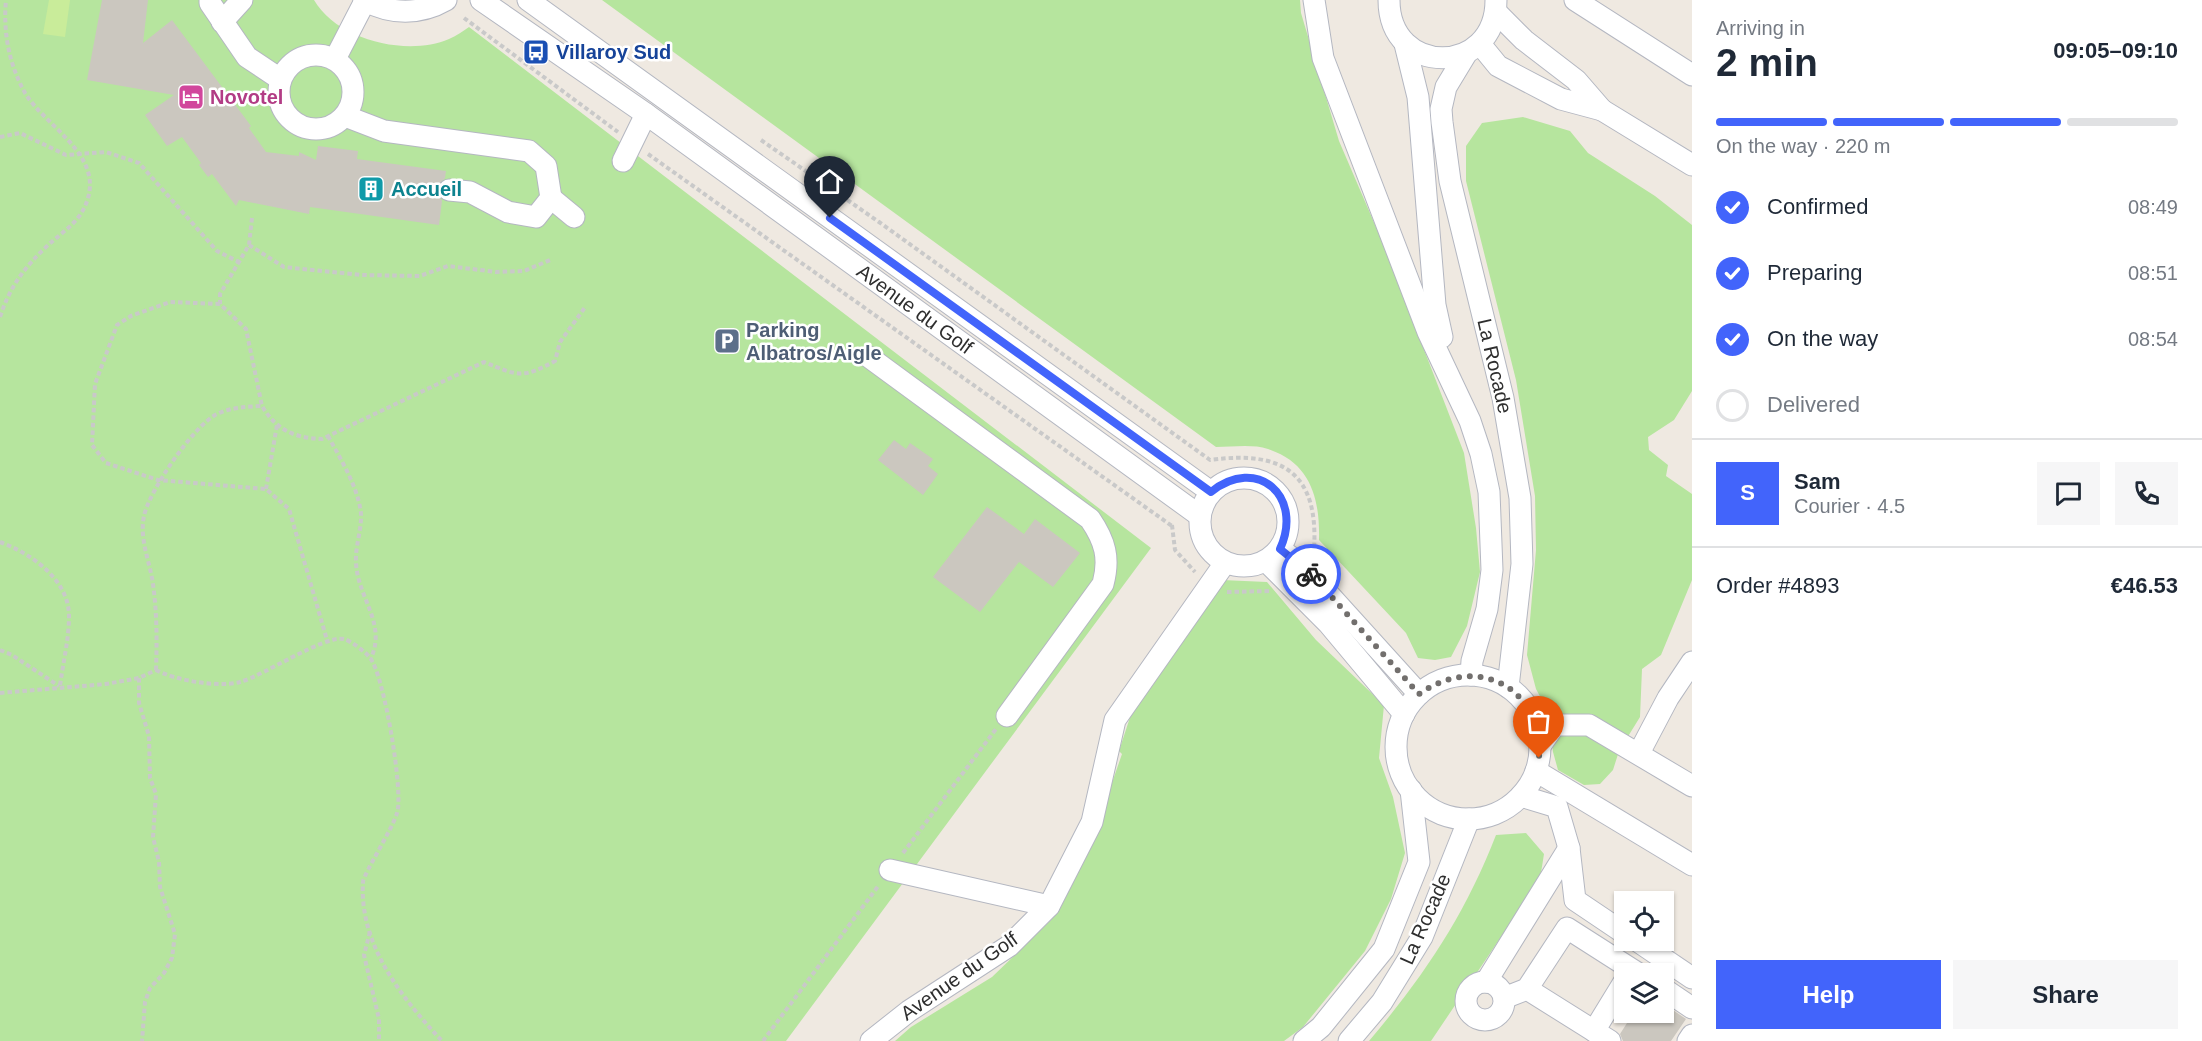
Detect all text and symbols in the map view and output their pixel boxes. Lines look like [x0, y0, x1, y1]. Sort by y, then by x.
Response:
text: Arriving in [1716, 17, 1805, 39]
bus stop icon: Villaroy Sud [521, 37, 551, 67]
text: 09:05–09:10 [2053, 38, 2178, 63]
place label: Villaroy Sud [556, 41, 671, 63]
text: 2 min [1716, 41, 1818, 84]
hotel icon: Novotel [176, 82, 206, 112]
place label: Novotel [210, 86, 283, 108]
text: On the way · 220 m [1716, 135, 1891, 157]
pin [804, 156, 855, 218]
icon: home [813, 165, 846, 198]
building icon: Accueil [356, 174, 386, 204]
place label: Accueil [391, 178, 462, 200]
icon: check [1716, 191, 1749, 224]
text: Confirmed [1767, 194, 1868, 219]
text: 08:49 [2128, 196, 2178, 218]
icon: check [1716, 257, 1749, 290]
street label: Avenue du Golf [853, 260, 977, 359]
text: Preparing [1767, 260, 1862, 285]
text: 08:51 [2128, 262, 2178, 284]
street label: La Rocade [1473, 316, 1517, 416]
place label: Parking Albatros/Aigle [746, 319, 882, 364]
icon: check [1716, 323, 1749, 356]
parking icon: Parking Albatros/Aigle [712, 326, 742, 356]
text: On the way [1767, 326, 1878, 351]
text: 08:54 [2128, 328, 2178, 350]
text: Delivered [1767, 392, 1860, 417]
button: chat [2037, 462, 2100, 525]
button: phone [2115, 462, 2178, 525]
text: Sam [1794, 469, 1840, 494]
text: S [1740, 480, 1755, 505]
text: Courier · 4.5 [1794, 495, 1905, 517]
courier [1281, 544, 1341, 604]
icon: bike [1295, 558, 1328, 591]
text: Order #4893 [1716, 573, 1840, 598]
text: €46.53 [2111, 573, 2178, 598]
pin [1513, 696, 1564, 758]
icon: bag [1522, 705, 1555, 738]
street label: La Rocade [1395, 870, 1455, 968]
map controls [1614, 891, 1674, 1023]
button: locate [1614, 891, 1674, 951]
street label: Avenue du Golf [896, 927, 1022, 1024]
button: Help [1716, 960, 1941, 1029]
button: Share [1953, 960, 2178, 1029]
button: layers [1614, 963, 1674, 1023]

